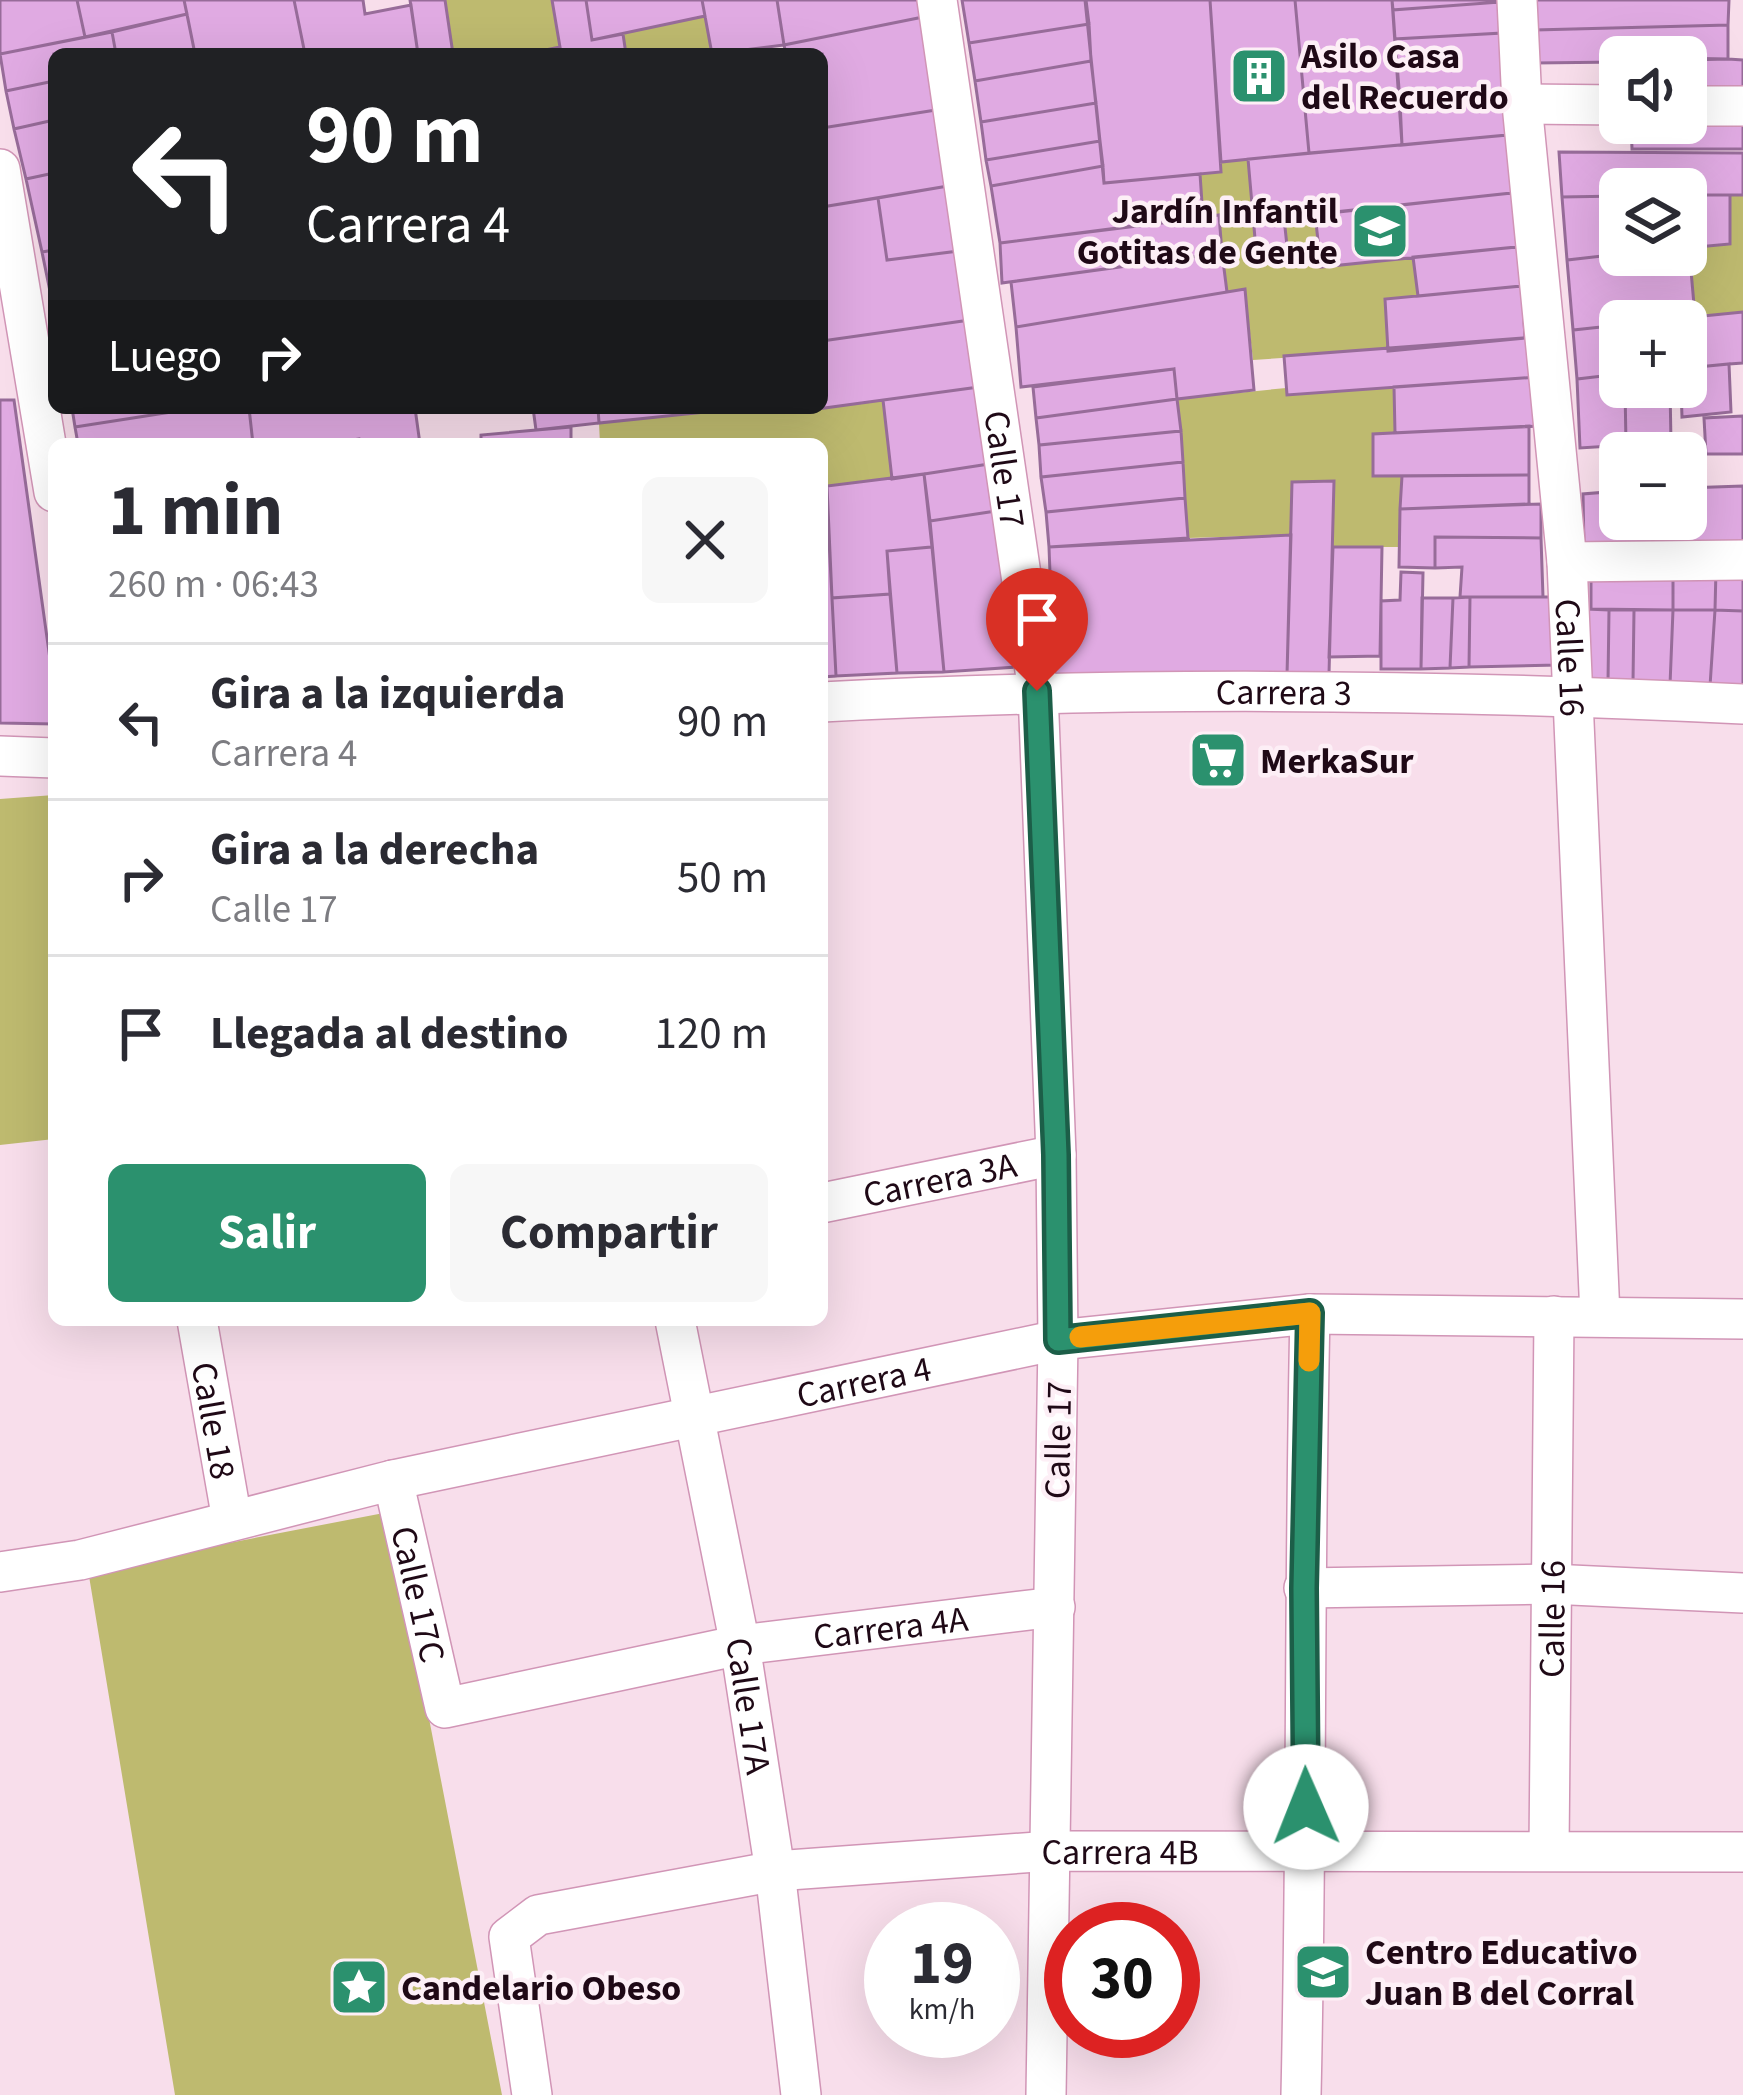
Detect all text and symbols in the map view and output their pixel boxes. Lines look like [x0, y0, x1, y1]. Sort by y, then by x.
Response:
place label: Asilo Casa del Recuerdo [1300, 31, 1509, 123]
map controls [1599, 36, 1707, 540]
button: sound [1599, 36, 1707, 144]
building icon: Asilo Casa del Recuerdo [1228, 45, 1290, 107]
text: 90 m [306, 76, 484, 196]
icon: left [108, 96, 264, 252]
button: layers [1599, 168, 1707, 276]
place label: Jardín Infantil Gotitas de Gente [1077, 186, 1338, 278]
text: Carrera 4 [306, 187, 510, 264]
school or university icon: Jardín Infantil Gotitas de Gente [1349, 200, 1411, 262]
button: + [1599, 300, 1707, 408]
icon: right [246, 324, 312, 390]
text: Luego [108, 325, 222, 389]
street label: Calle 17 [970, 407, 1038, 531]
button: − [1599, 432, 1707, 540]
text: 1 min [108, 460, 283, 563]
button: close [642, 477, 768, 603]
text: 260 m · 06:43 [108, 557, 319, 613]
pin [986, 568, 1088, 691]
icon: arrive [1004, 586, 1070, 652]
street label: Calle 16 [1542, 598, 1598, 718]
text: Gira a la izquierda [210, 662, 566, 726]
street label: Carrera 3 [1216, 667, 1352, 719]
icon: left [108, 689, 174, 755]
text: 90 m [677, 690, 768, 754]
text: Carrera 4 [210, 726, 357, 782]
supermarket icon: MerkaSur [1187, 729, 1249, 791]
place label: MerkaSur [1260, 736, 1414, 787]
text: Gira a la derecha [210, 818, 539, 882]
icon: right [108, 845, 174, 911]
text: 50 m [677, 846, 768, 910]
text: Calle 17 [210, 882, 338, 938]
icon: arrive [108, 1001, 174, 1067]
text: Llegada al destino [210, 1002, 569, 1066]
text: 120 m [655, 1002, 768, 1066]
street label: Carrera 3A [858, 1140, 1022, 1221]
button: Salir [108, 1164, 426, 1302]
button: Compartir [450, 1164, 768, 1302]
street label: Carrera 4 [792, 1343, 936, 1421]
street label: Calle 18 [178, 1358, 248, 1483]
street label: Calle 17 [1032, 1381, 1085, 1499]
street label: Calle 17C [377, 1521, 458, 1668]
street label: Calle 16 [1527, 1560, 1579, 1678]
street label: Carrera 4A [810, 1594, 971, 1663]
street label: Calle 17A [712, 1634, 784, 1778]
position arrow [1243, 1744, 1369, 1870]
street label: Carrera 4B [1041, 1827, 1199, 1878]
speed limit sign: 30 [1044, 1902, 1200, 2058]
text: 19 [910, 1922, 974, 2007]
place label: Centro Educativo Juan B del Corral [1365, 1927, 1638, 2019]
school or university icon: Centro Educativo Juan B del Corral [1292, 1941, 1354, 2003]
place icon: Candelario Obeso [328, 1956, 390, 2018]
place label: Candelario Obeso [401, 1963, 681, 2014]
text: km/h [909, 1988, 975, 2031]

